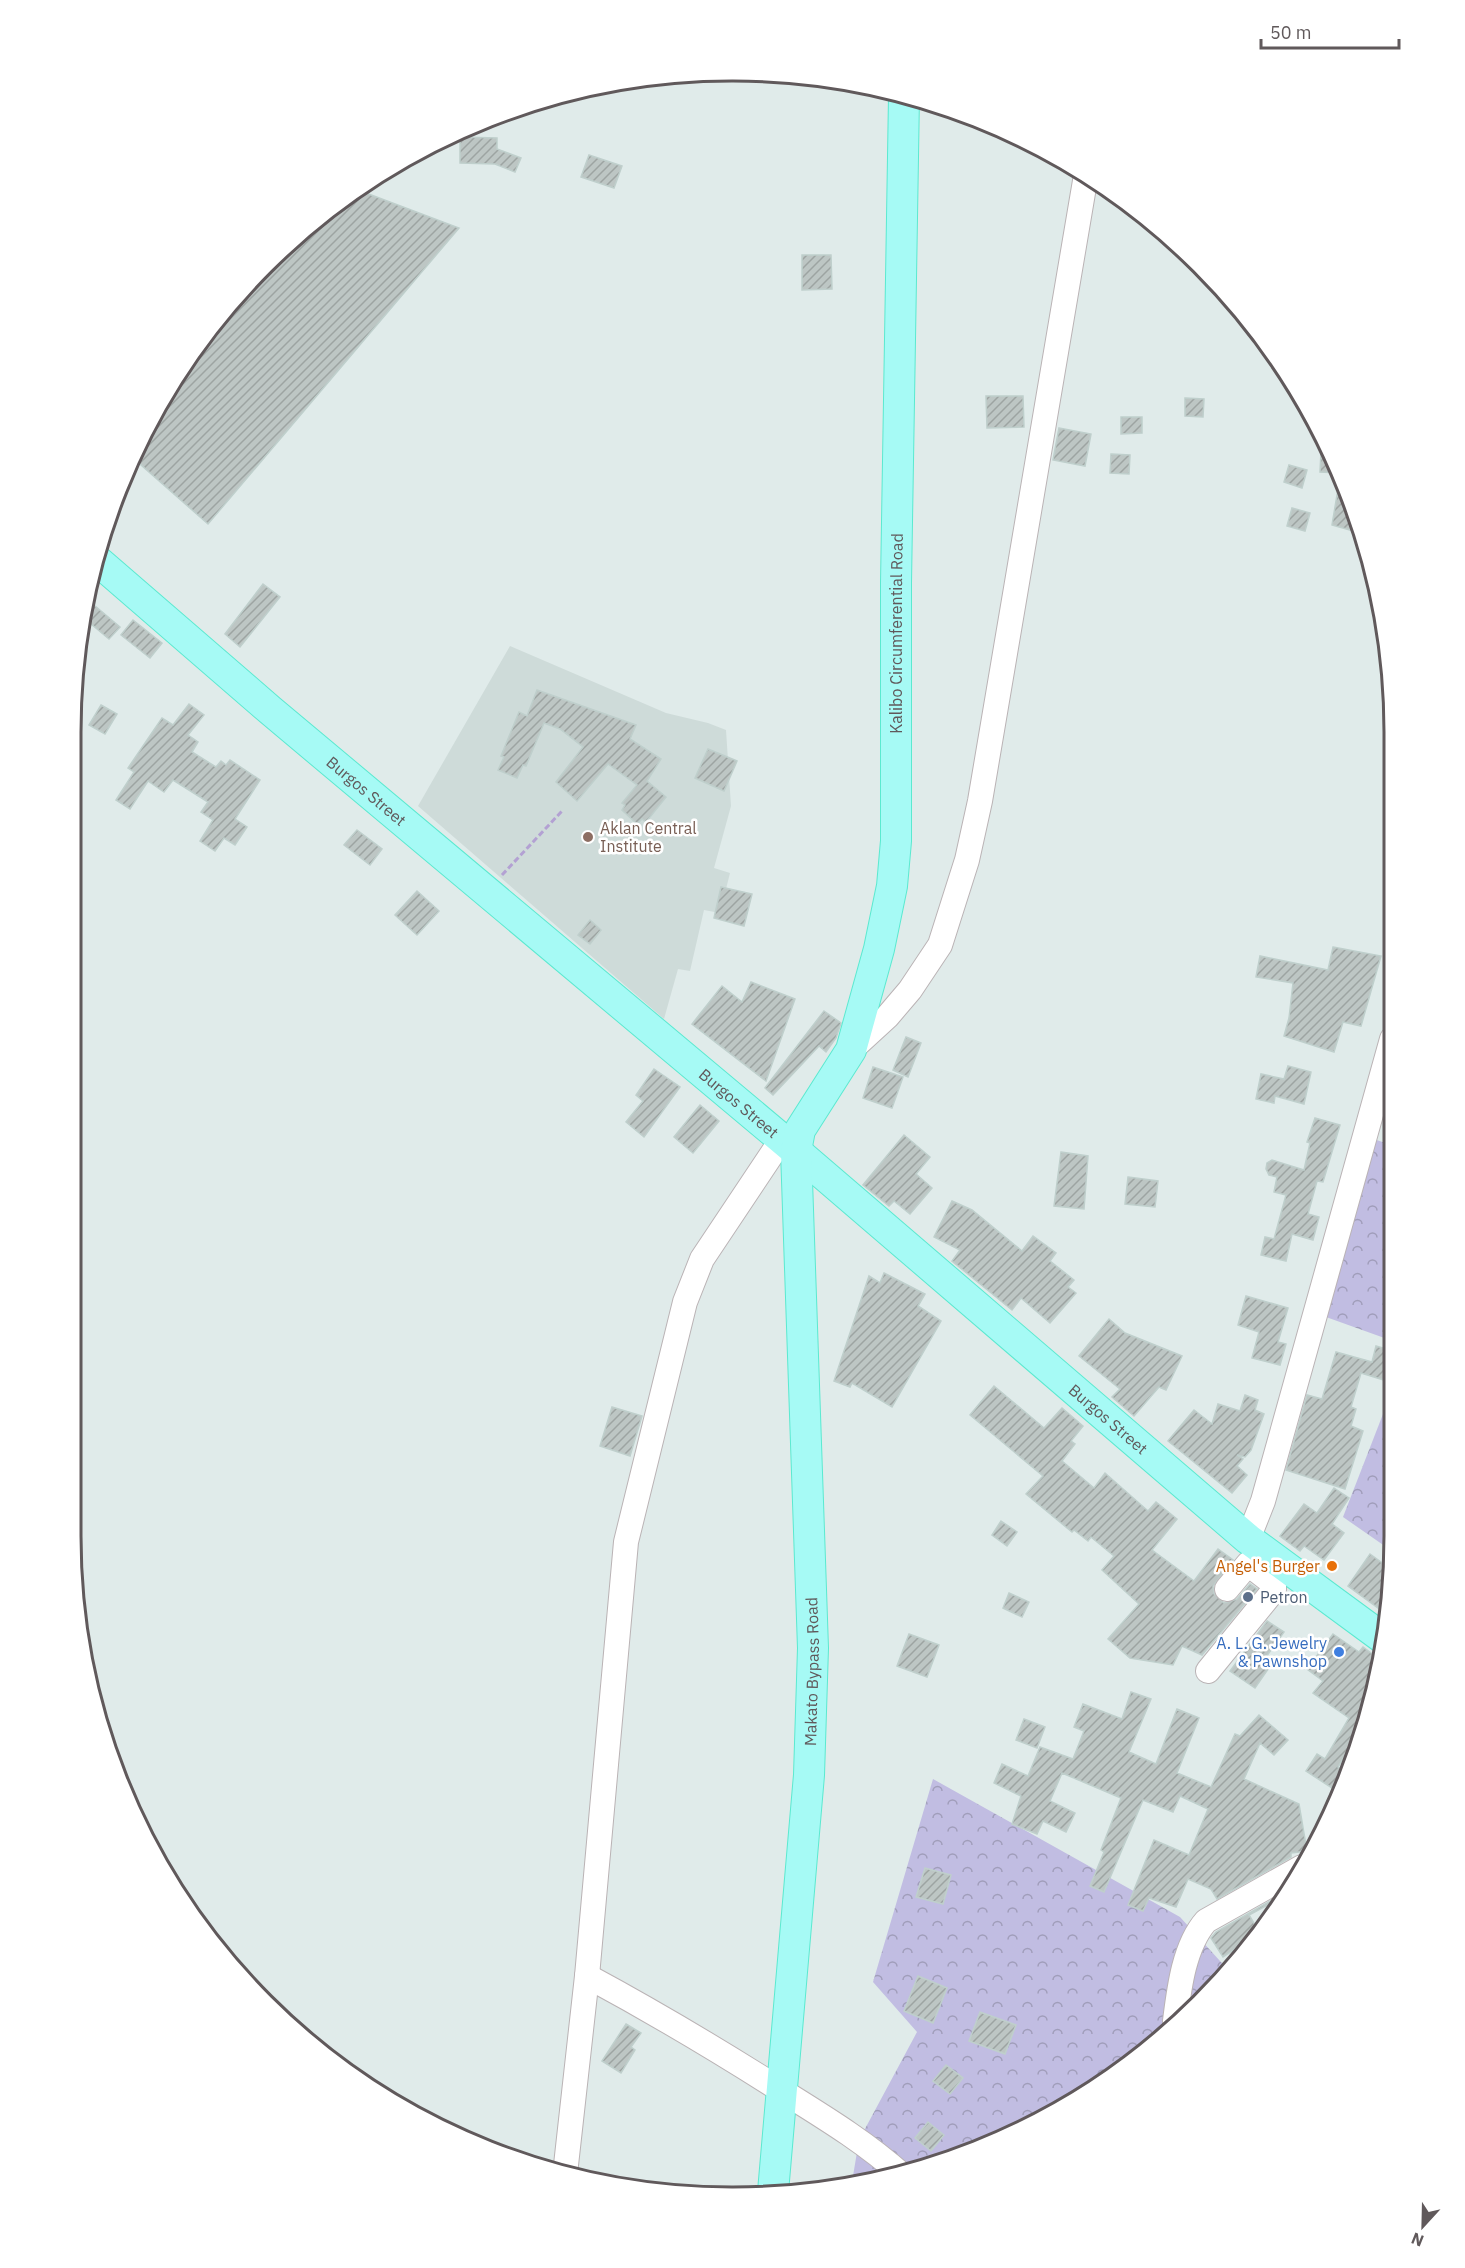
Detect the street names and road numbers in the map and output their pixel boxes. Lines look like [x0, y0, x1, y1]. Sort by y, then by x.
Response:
street label: Kalibo Circumferential Road [886, 533, 907, 734]
street label: Burgos Street [322, 752, 410, 830]
street label: Burgos Street [695, 1064, 783, 1142]
street label: Burgos Street [1065, 1380, 1152, 1458]
street label: Makato Bypass Road [800, 1597, 823, 1746]

